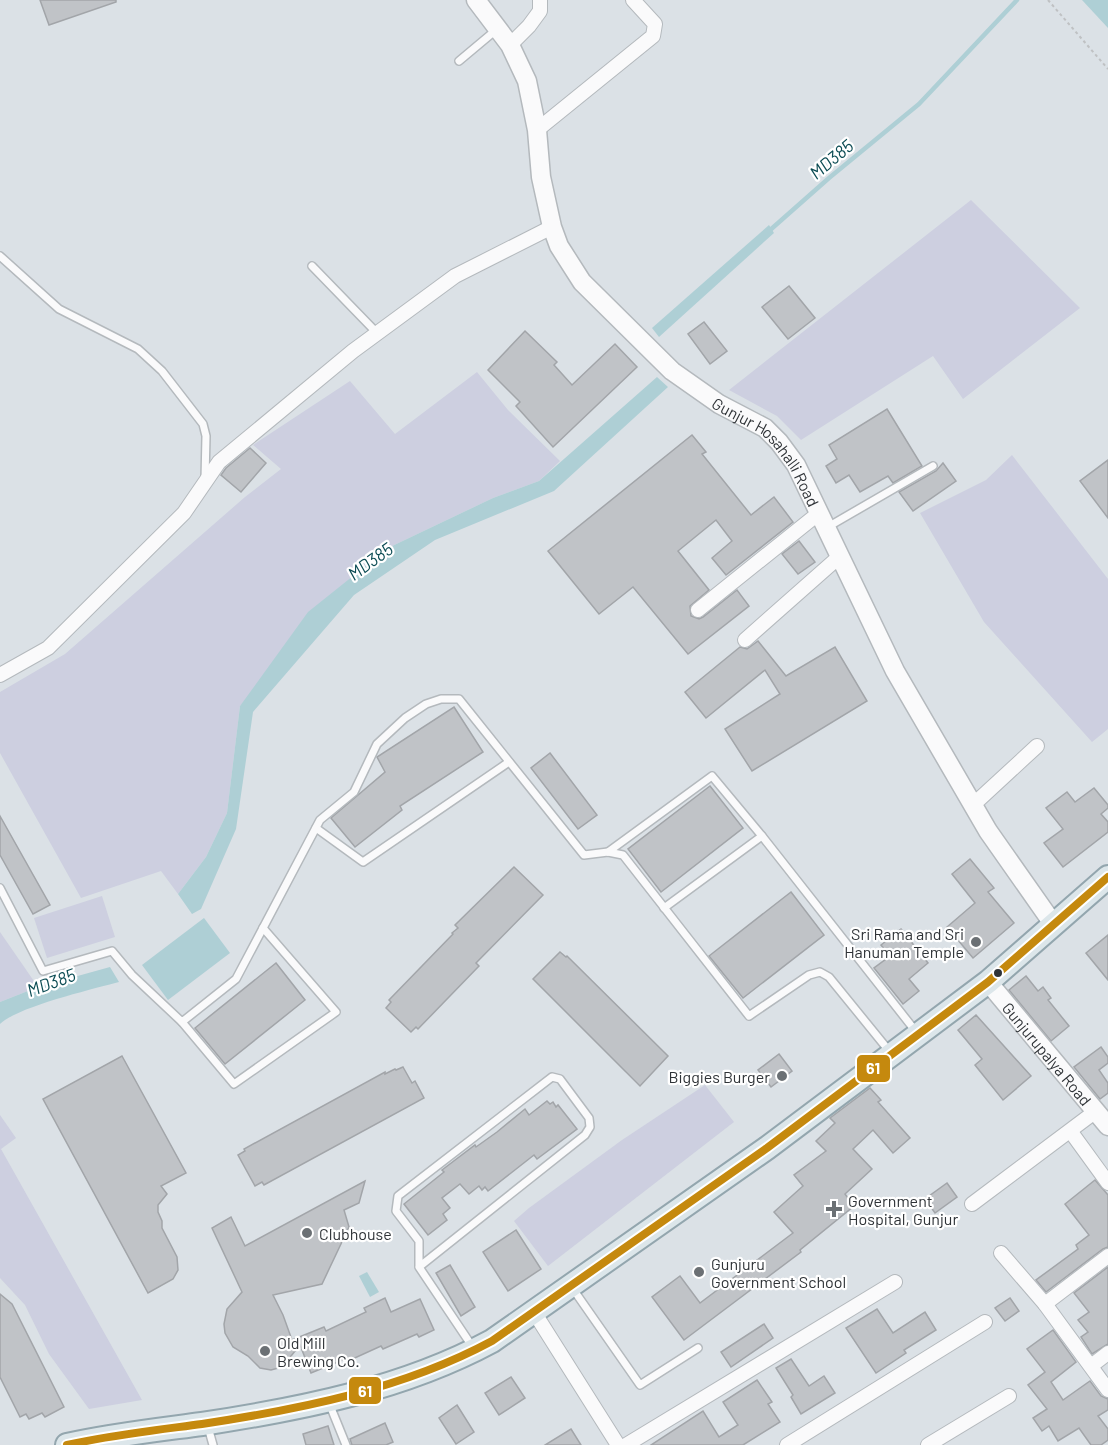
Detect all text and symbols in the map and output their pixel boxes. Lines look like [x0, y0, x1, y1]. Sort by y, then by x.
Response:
water label: MD385 [805, 134, 857, 184]
street label: Gunjur Hosahalli Road [709, 393, 824, 509]
water label: MD385 [343, 537, 397, 585]
place label: Sri Rama and Sri Hanuman Temple [844, 924, 964, 961]
marker: Sri Rama and Sri Hanuman Temple [969, 935, 983, 949]
water label: MD385 [24, 963, 78, 1001]
unlabelled marker [992, 967, 1004, 979]
street label: Gunjurupalya Road [999, 998, 1096, 1109]
line badge: 61 [856, 1054, 891, 1083]
text: 61 [866, 1058, 880, 1077]
place label: Biggies Burger [668, 1067, 770, 1086]
marker: Biggies Burger [775, 1069, 789, 1083]
place label: Government Hospital, Gunjur [848, 1191, 958, 1228]
marker: Government Hospital, Gunjur [825, 1200, 843, 1218]
place label: Clubhouse [319, 1224, 392, 1243]
marker: Clubhouse [300, 1226, 314, 1240]
place label: Gunjuru Government School [711, 1254, 846, 1291]
marker: Gunjuru Government School [692, 1265, 706, 1279]
place label: Old Mill Brewing Co. [277, 1333, 360, 1370]
marker: Old Mill Brewing Co. [258, 1344, 272, 1358]
line badge: 61 [348, 1376, 382, 1405]
text: 61 [358, 1381, 372, 1400]

